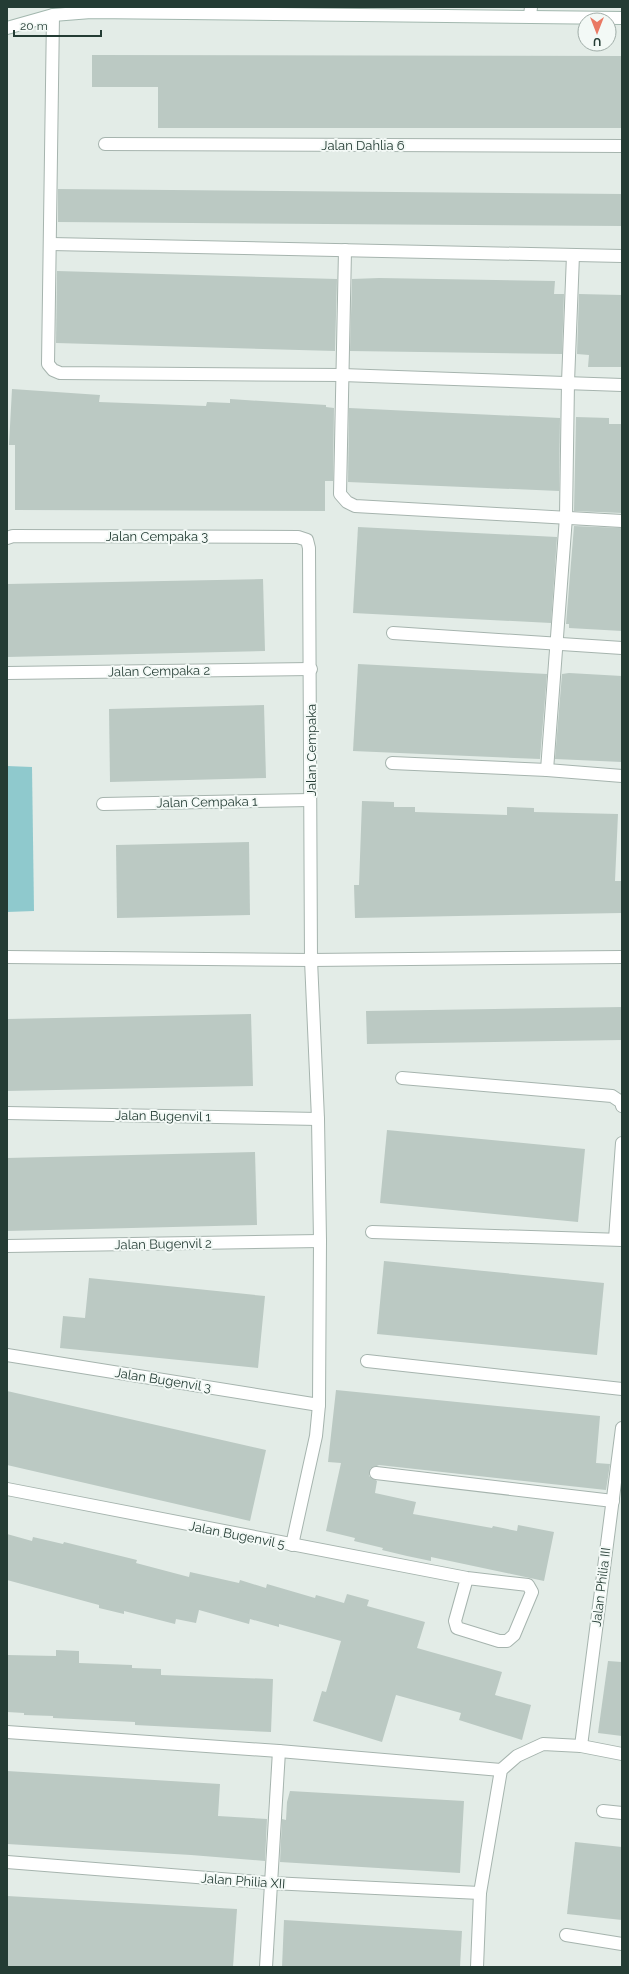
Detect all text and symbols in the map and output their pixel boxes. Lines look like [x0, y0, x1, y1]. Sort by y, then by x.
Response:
scale bar [14, 12, 101, 38]
north arrow [577, 12, 617, 52]
text: 20 m [20, 19, 48, 33]
text: U [593, 35, 601, 48]
street label: Jalan Dahlia 6 [321, 138, 405, 153]
street label: Jalan Cempaka 3 [106, 529, 208, 544]
street label: Jalan Cempaka 2 [108, 663, 211, 679]
street label: Jalan Cempaka [304, 704, 319, 796]
street label: Jalan Cempaka 1 [156, 794, 258, 810]
street label: Jalan Bugenvil 1 [115, 1108, 212, 1124]
street label: Jalan Bugenvil 2 [114, 1236, 212, 1252]
street label: Jalan Bugenvil 3 [114, 1365, 212, 1395]
street label: Jalan Bugenvil 5 [188, 1518, 286, 1552]
street label: Jalan Philia III [589, 1547, 613, 1627]
street label: Jalan Philia XII [200, 1871, 286, 1891]

